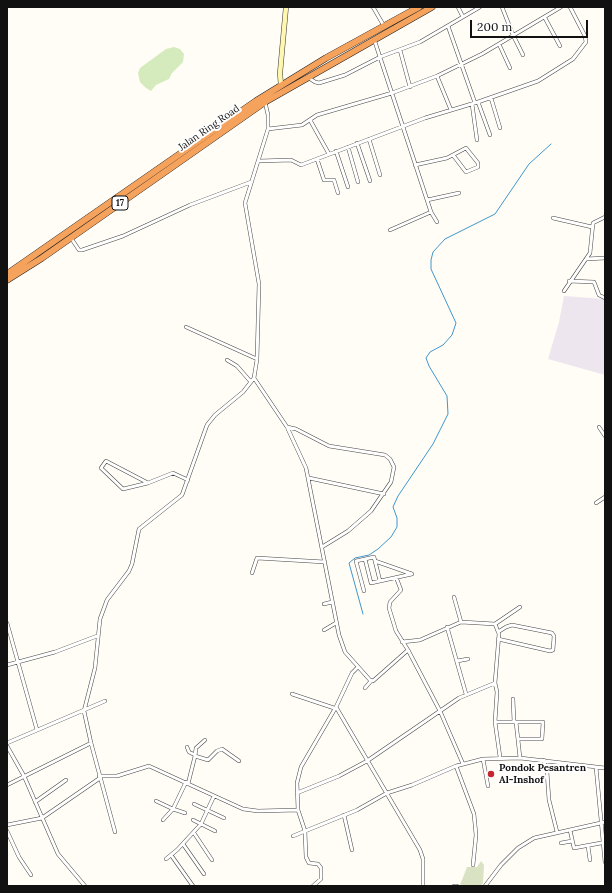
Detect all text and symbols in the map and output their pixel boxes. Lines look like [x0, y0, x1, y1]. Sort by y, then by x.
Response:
scale bar [472, 12, 590, 38]
text: 200 m [477, 19, 512, 34]
street label: Jalan Ring Road [176, 102, 242, 154]
road number: 17 [112, 196, 128, 210]
place label: Pondok Pesantren Al-Inshof [499, 762, 586, 786]
marker: Pondok Pesantren Al-Inshof [486, 769, 496, 779]

